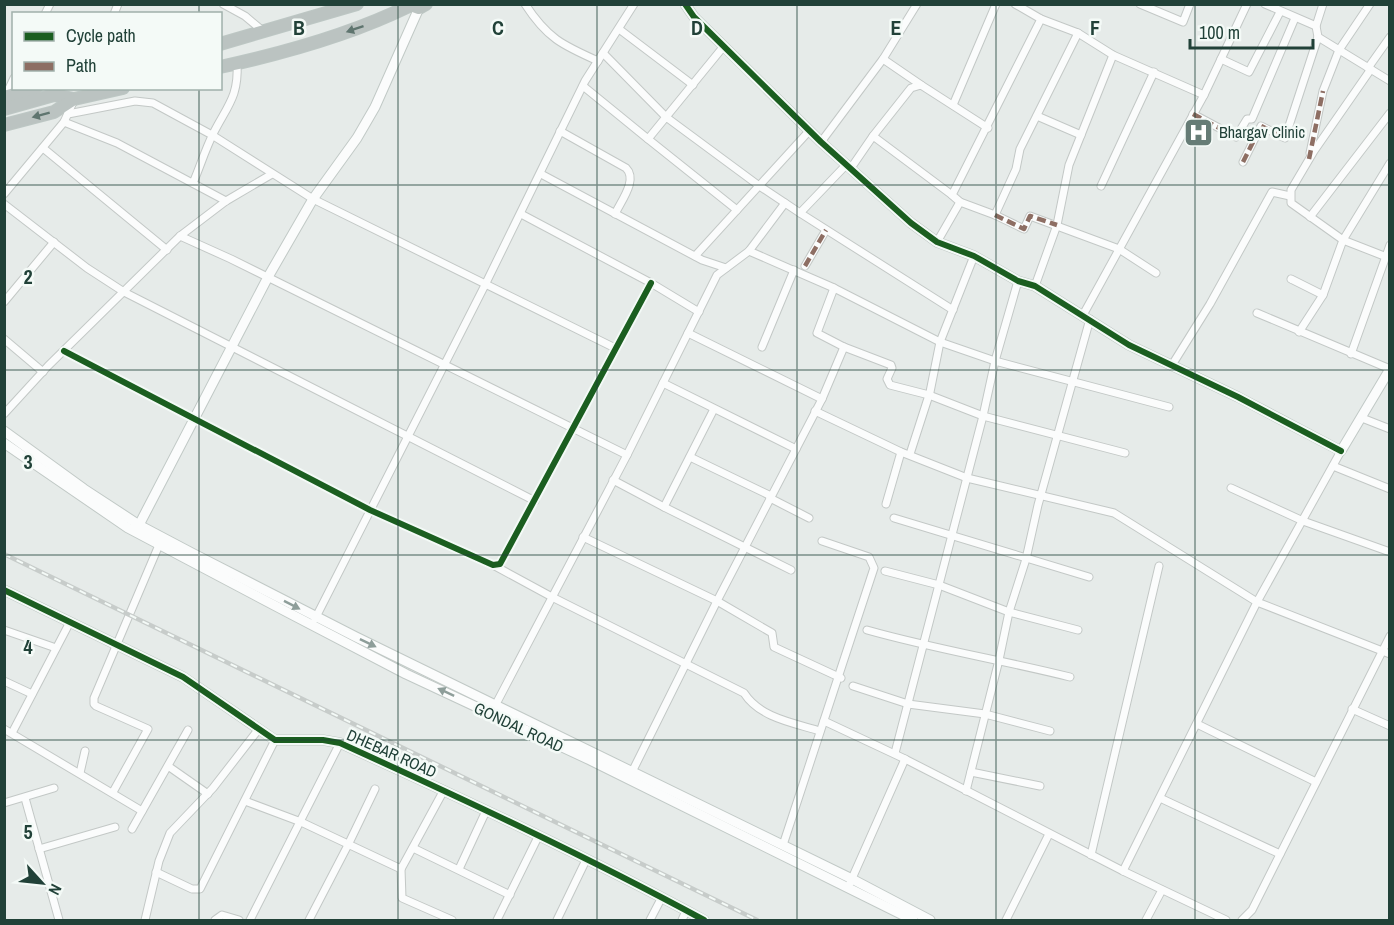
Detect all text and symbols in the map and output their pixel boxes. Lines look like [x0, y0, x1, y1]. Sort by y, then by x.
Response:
legend [12, 12, 222, 90]
scale bar [1190, 12, 1313, 50]
text: B [293, 14, 305, 41]
text: C [492, 14, 504, 41]
text: D [691, 14, 703, 41]
text: E [891, 14, 902, 41]
text: F [1090, 14, 1100, 41]
text: 100 m [1199, 20, 1240, 45]
text: Cycle path [66, 23, 136, 48]
one-way arrow [346, 24, 364, 34]
text: Path [66, 53, 96, 78]
one-way arrow [32, 111, 50, 121]
hospital icon: Bhargav Clinic [1182, 116, 1214, 148]
place label: Bhargav Clinic [1219, 121, 1305, 143]
text: 2 [23, 263, 33, 290]
text: 3 [23, 448, 33, 475]
one-way arrow [284, 600, 301, 609]
text: 4 [23, 633, 33, 660]
one-way arrow [360, 638, 377, 647]
one-way arrow [437, 688, 454, 697]
street label: GONDAL ROAD [471, 697, 567, 757]
street label: DHEBAR ROAD [344, 723, 440, 783]
text: 5 [23, 818, 33, 845]
north arrow [12, 853, 72, 913]
text: N [43, 881, 67, 899]

